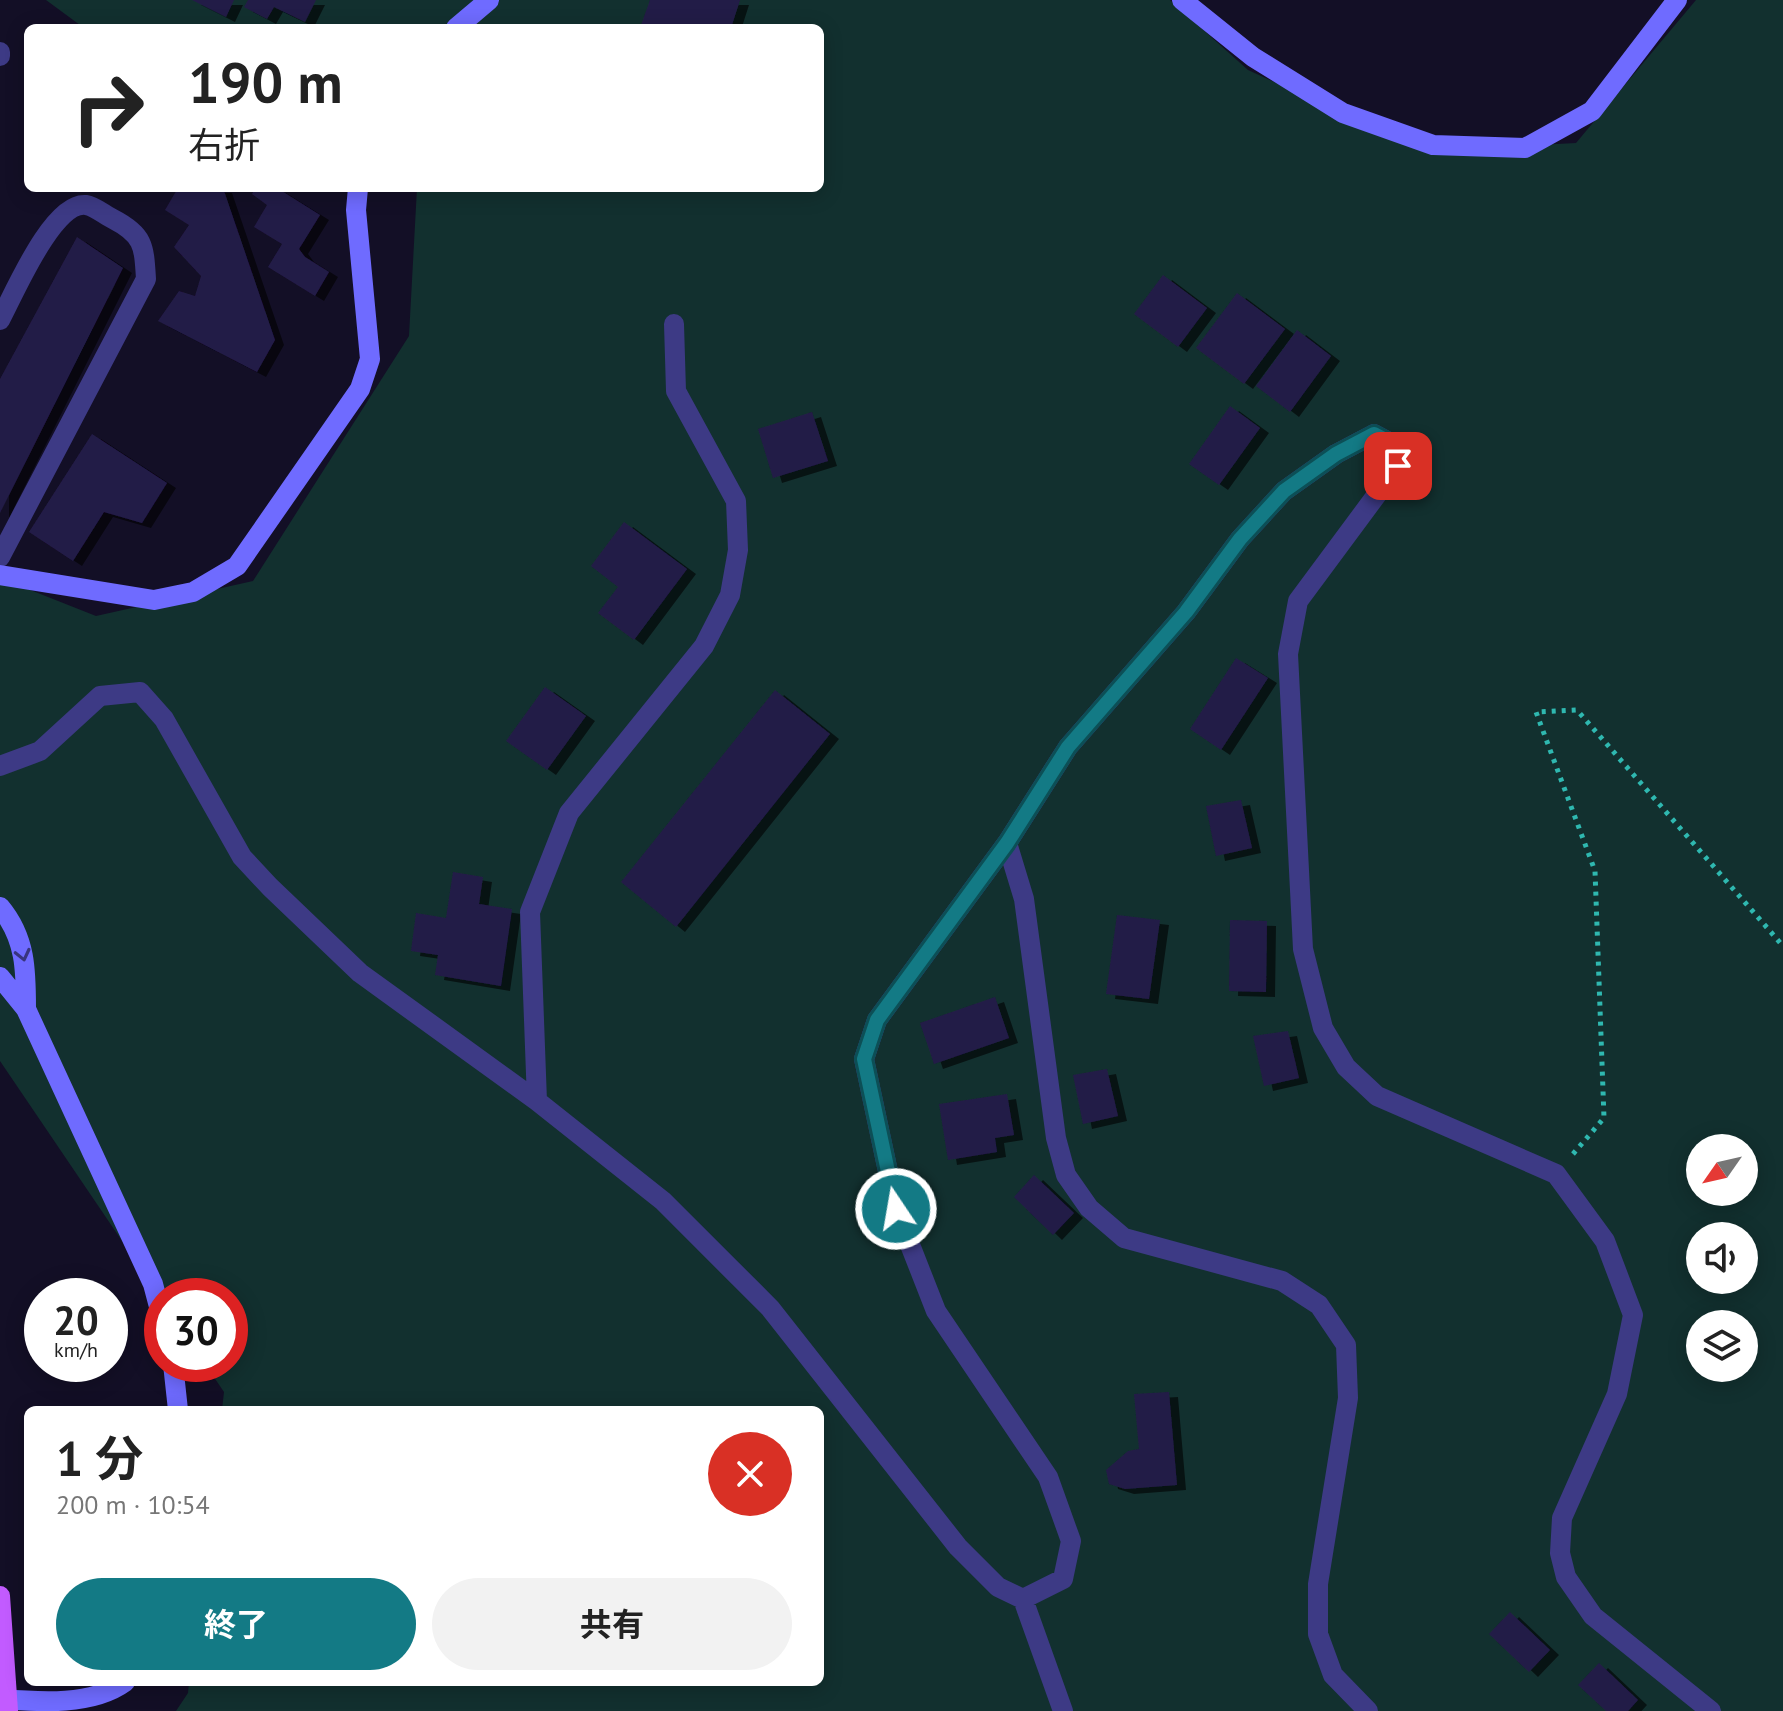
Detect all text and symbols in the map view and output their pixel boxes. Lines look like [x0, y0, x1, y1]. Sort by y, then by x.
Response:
text: 190 m [188, 46, 343, 118]
icon: right [56, 56, 160, 160]
text: 右折 [188, 121, 260, 168]
pin [1364, 432, 1432, 500]
icon: arrive [1376, 444, 1420, 488]
one-way arrow [14, 948, 31, 962]
north arrow [1686, 1134, 1758, 1206]
map controls [1686, 1134, 1758, 1382]
position arrow [854, 1167, 938, 1251]
button: sound [1686, 1222, 1758, 1294]
speed limit sign: 30 [144, 1278, 248, 1382]
text: 20 [53, 1294, 99, 1346]
button: layers [1686, 1310, 1758, 1382]
text: km/h [54, 1337, 98, 1363]
text: 1 分 [56, 1427, 143, 1489]
button: close [708, 1432, 792, 1516]
text: 200 m · 10:54 [56, 1488, 210, 1521]
button: 終了 [56, 1578, 416, 1670]
button: 共有 [432, 1578, 792, 1670]

